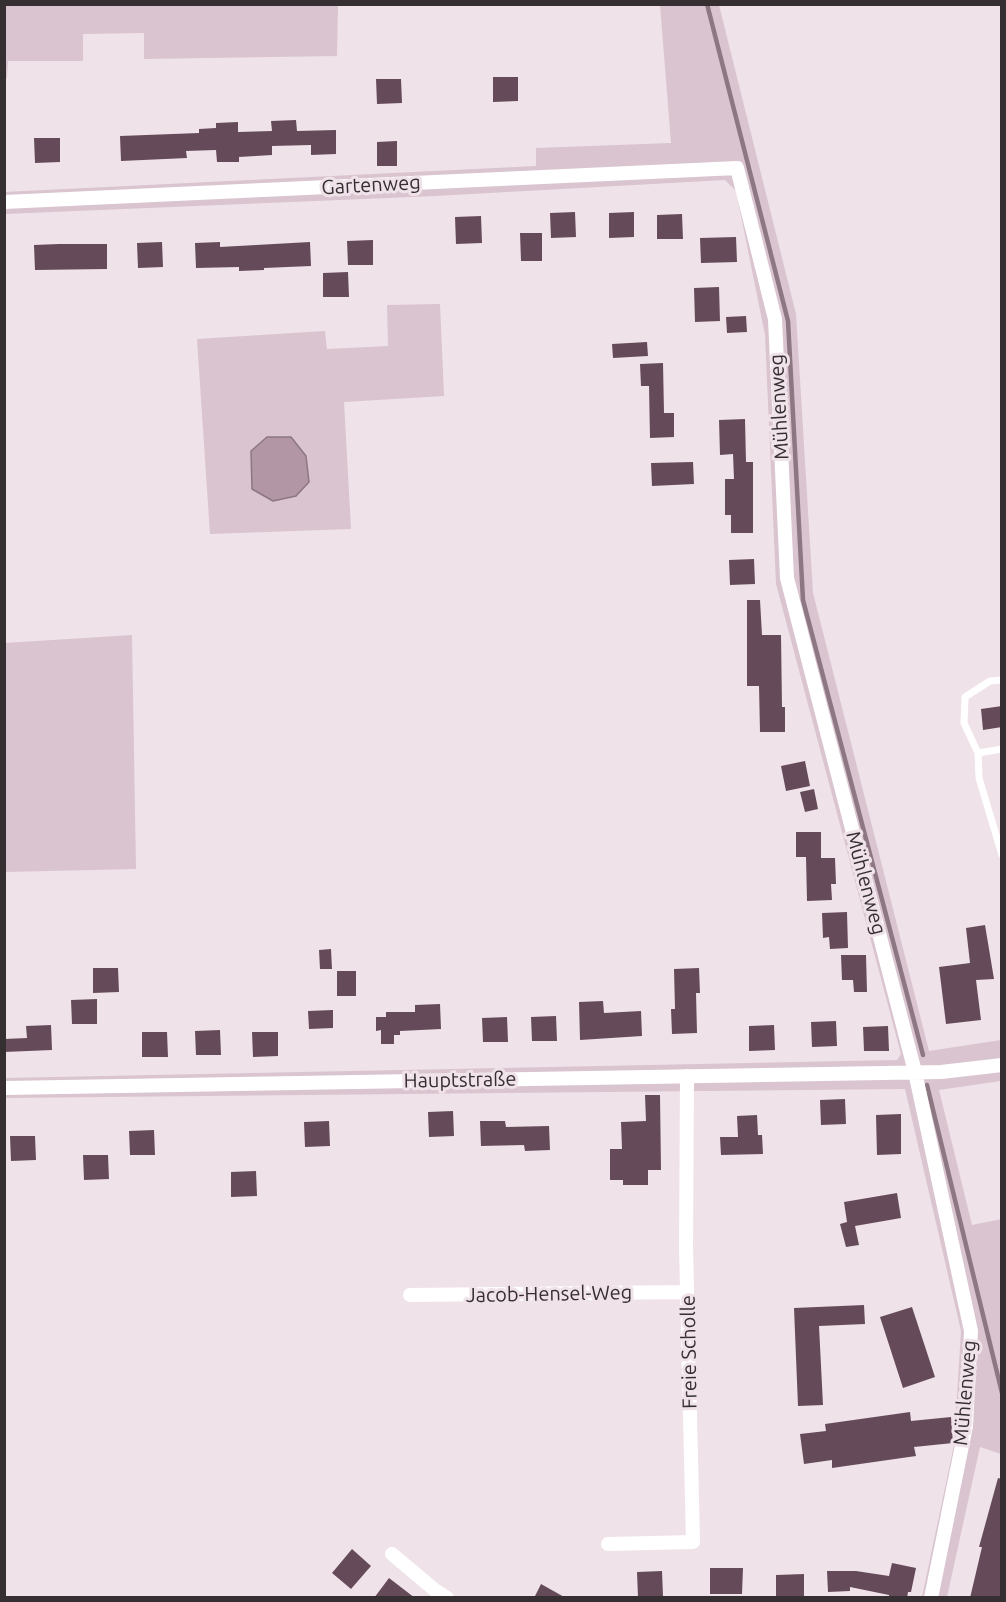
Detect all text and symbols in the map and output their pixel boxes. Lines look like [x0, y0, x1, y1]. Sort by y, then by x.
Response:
street label: Gartenweg [321, 170, 421, 200]
street label: Mühlenweg [764, 353, 794, 461]
street label: Mühlenweg [841, 829, 891, 937]
street label: Hauptstraße [403, 1067, 517, 1093]
street label: Jacob-Hensel-Weg [466, 1281, 632, 1307]
street label: Freie Scholle [676, 1295, 702, 1409]
street label: Mühlenweg [948, 1339, 982, 1447]

